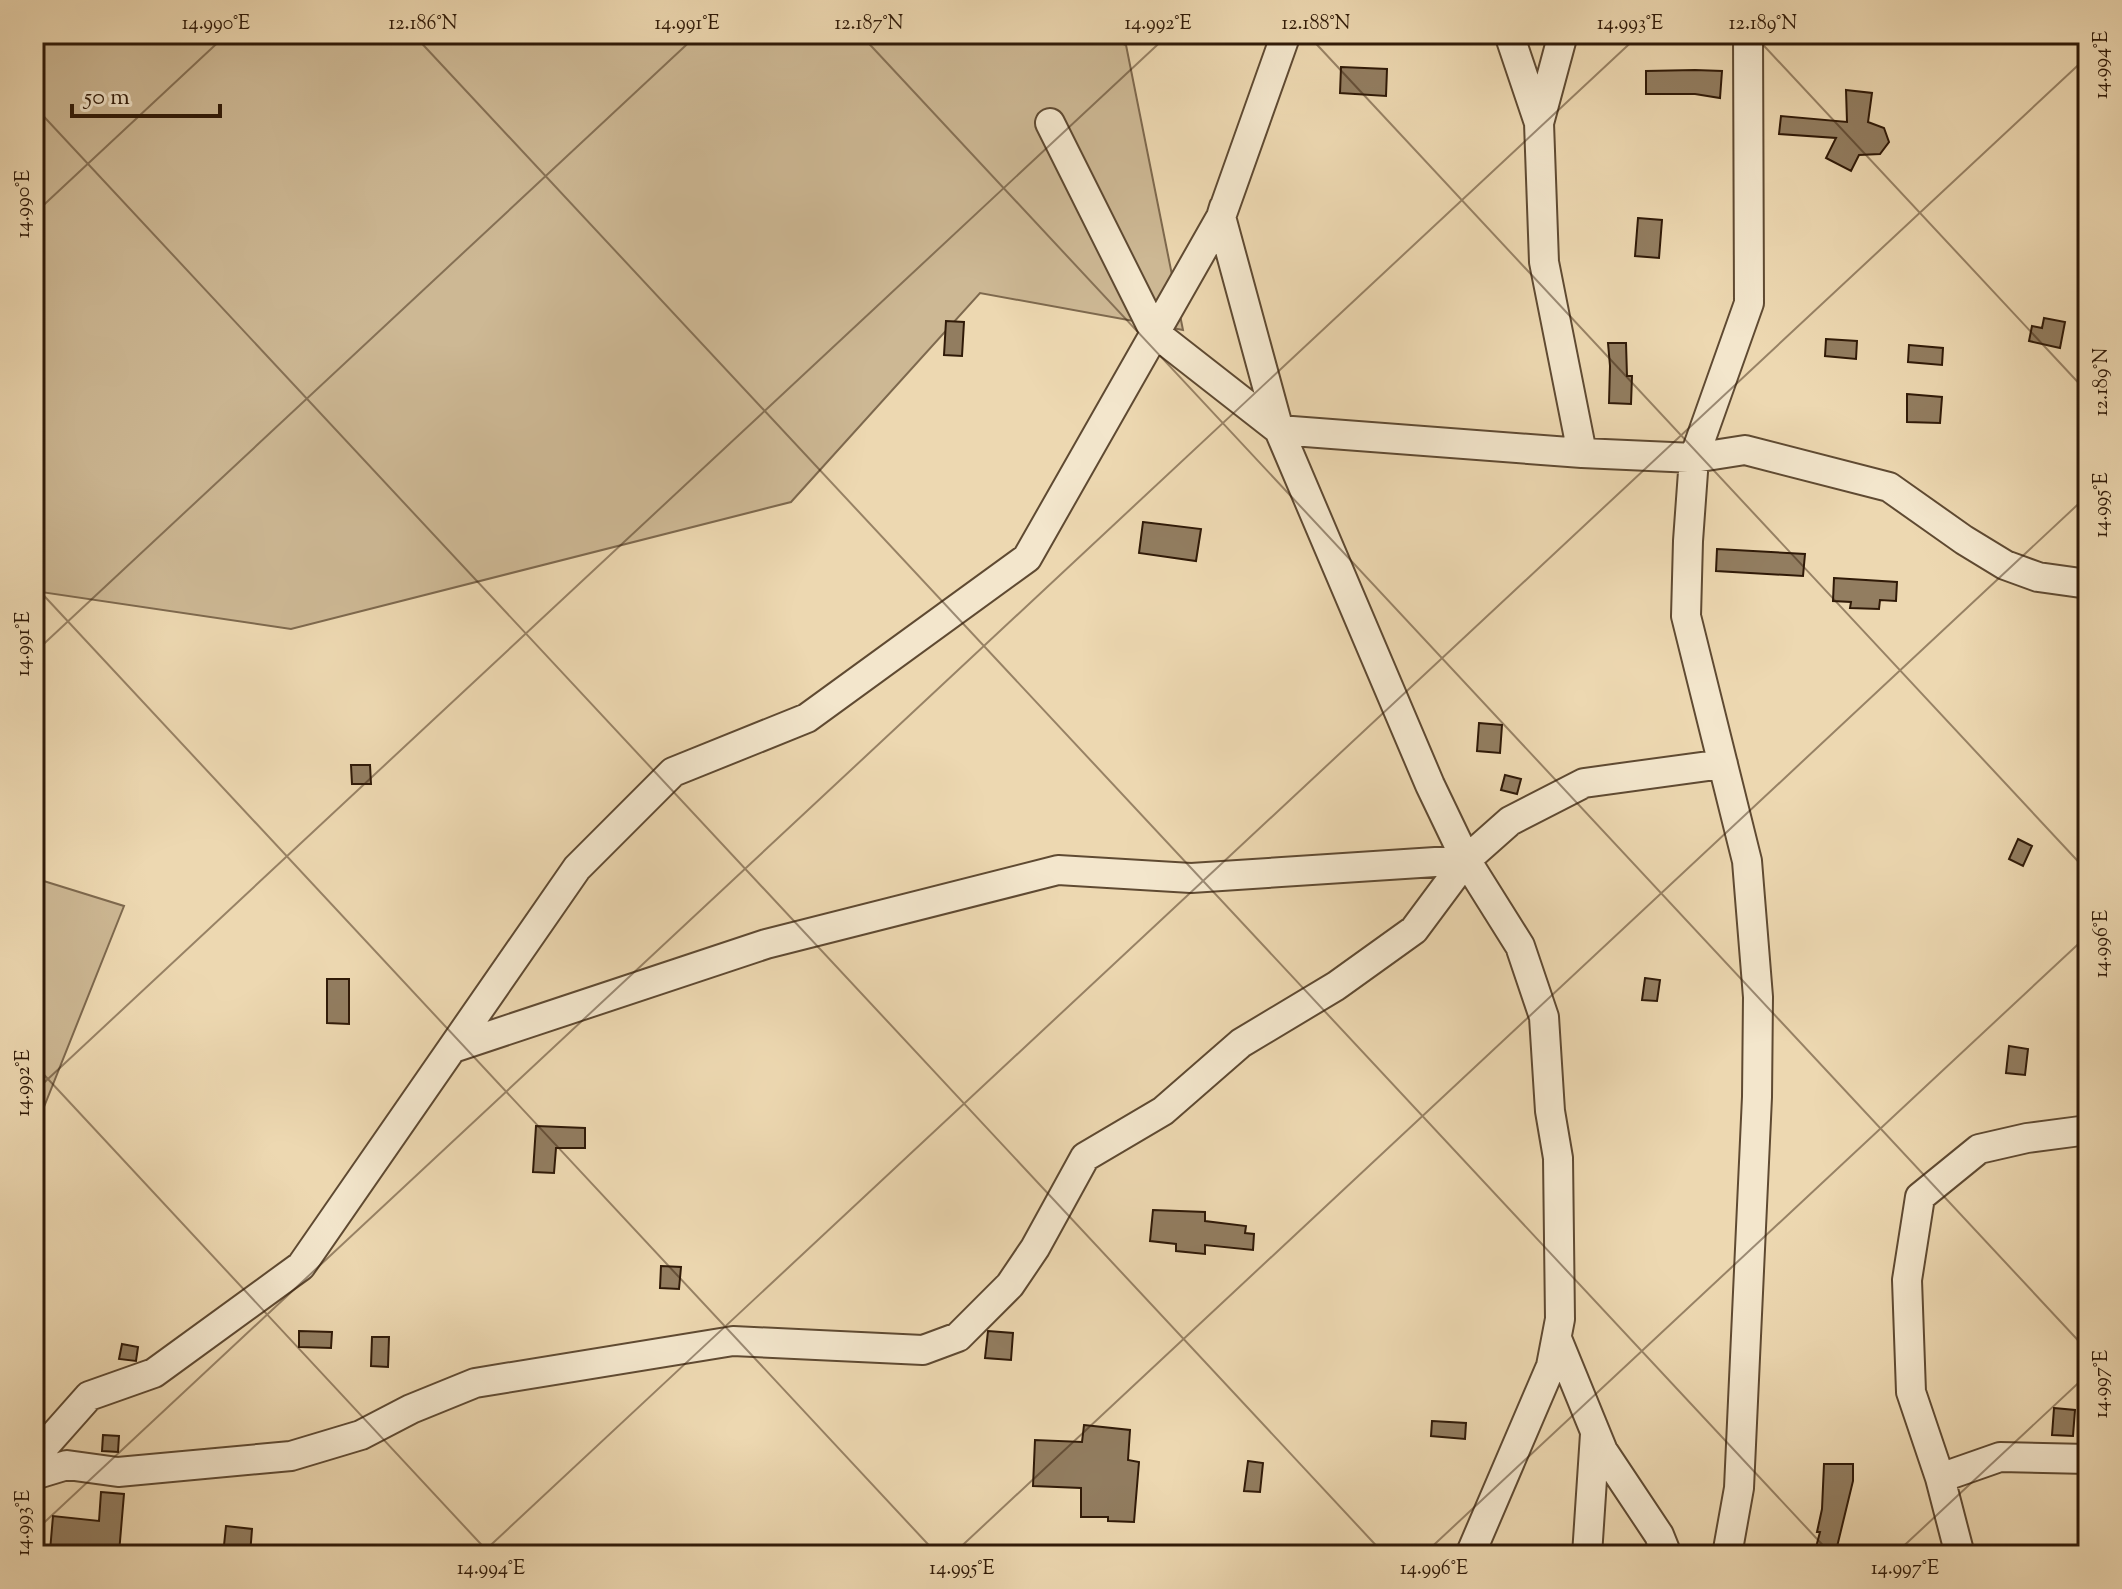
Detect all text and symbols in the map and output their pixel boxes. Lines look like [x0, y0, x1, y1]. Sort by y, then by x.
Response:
text: 14.990°E [182, 10, 250, 39]
text: 12.186°N [388, 10, 458, 39]
text: 14.991°E [654, 10, 720, 39]
text: 12.187°N [834, 10, 904, 39]
text: 14.992°E [1124, 10, 1192, 39]
text: 12.188°N [1281, 10, 1351, 39]
text: 14.993°E [1597, 10, 1663, 39]
text: 12.189°N [1729, 10, 1797, 39]
text: 14.994°E [2088, 31, 2117, 99]
scale bar [72, 68, 220, 118]
text: 50 m [82, 81, 130, 115]
text: 14.990°E [10, 170, 39, 238]
text: 12.189°N [2088, 348, 2117, 416]
text: 14.995°E [2088, 472, 2117, 538]
text: 14.991°E [10, 611, 39, 677]
text: 14.996°E [2088, 910, 2117, 978]
text: 14.992°E [10, 1049, 39, 1117]
text: 14.997°E [2088, 1350, 2117, 1418]
text: 14.993°E [10, 1490, 39, 1556]
text: 14.994°E [457, 1555, 525, 1584]
text: 14.995°E [929, 1555, 995, 1584]
text: 14.996°E [1400, 1555, 1468, 1584]
text: 14.997°E [1871, 1555, 1939, 1584]

